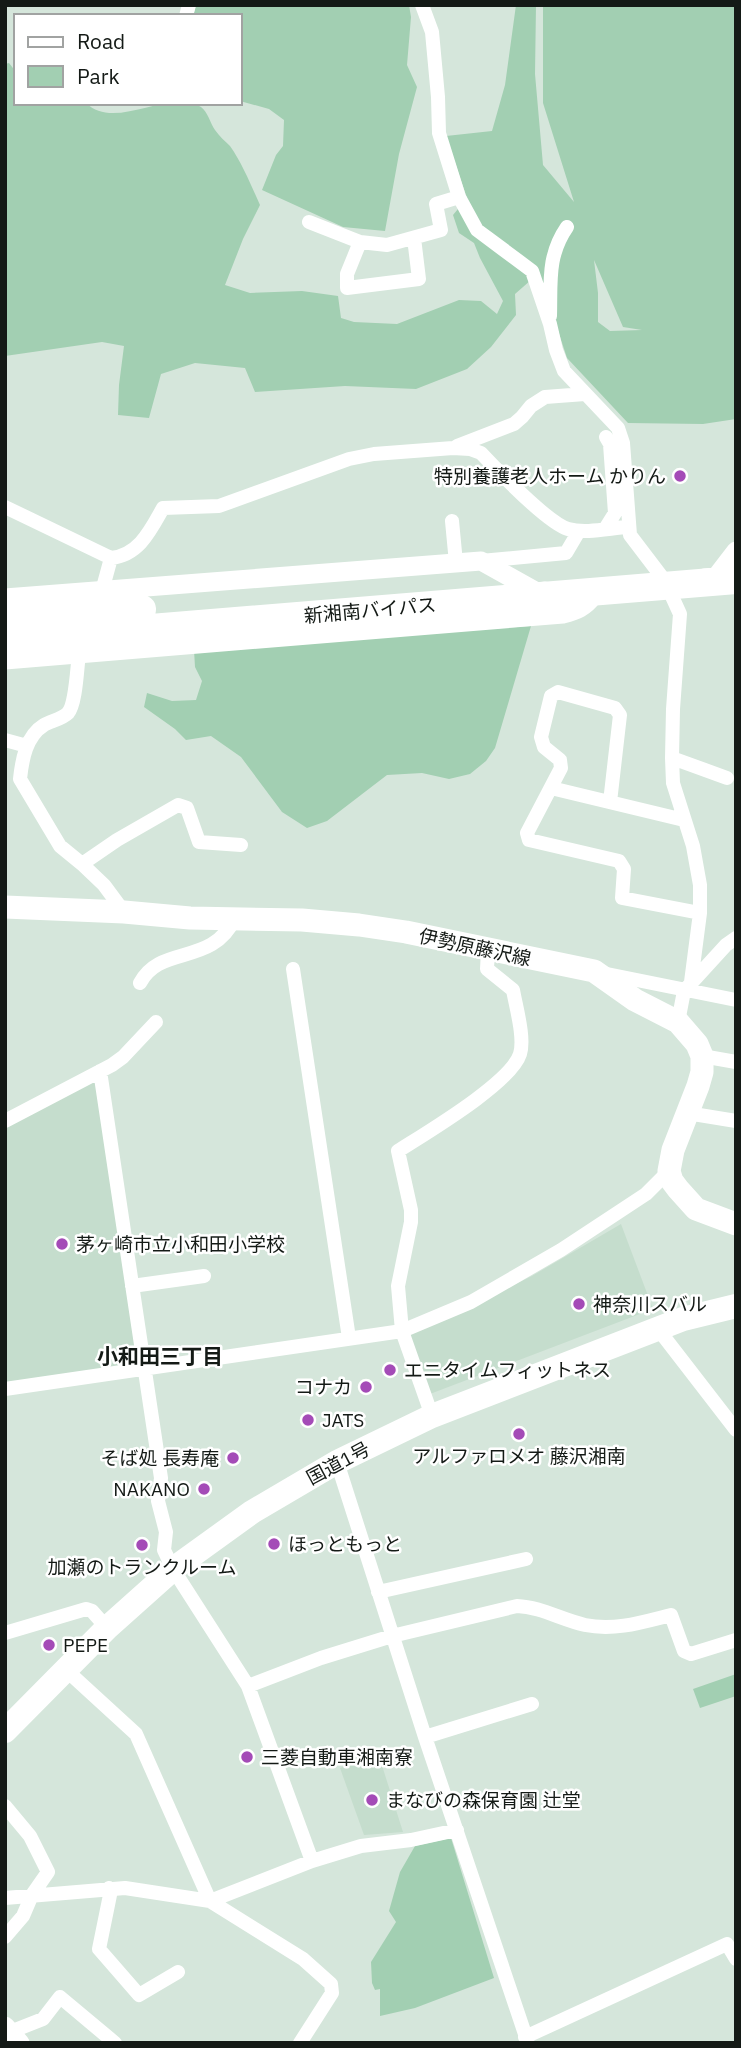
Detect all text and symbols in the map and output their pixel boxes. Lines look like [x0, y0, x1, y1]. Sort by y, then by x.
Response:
legend [14, 14, 242, 105]
text: Road [77, 27, 125, 55]
text: Park [77, 62, 120, 90]
place label: 特別養護老人ホーム かりん [434, 464, 666, 488]
marker: 特別養護老人ホーム かりん [672, 468, 688, 484]
street label: 新湘南バイパス [303, 592, 437, 628]
street label: 伊勢原藤沢線 [417, 923, 533, 971]
place label: 茅ヶ崎市立小和田小学校 [76, 1232, 285, 1256]
marker: 茅ヶ崎市立小和田小学校 [54, 1236, 70, 1252]
place label: 神奈川スバル [593, 1292, 707, 1316]
marker: 神奈川スバル [571, 1296, 587, 1312]
district label: 小和田三丁目 [97, 1342, 223, 1370]
place label: エニタイムフィットネス [404, 1358, 611, 1382]
marker: エニタイムフィットネス [382, 1362, 398, 1378]
place label: コナカ [295, 1375, 352, 1399]
marker: コナカ [358, 1379, 374, 1395]
place label: JATS [322, 1408, 364, 1432]
marker: JATS [300, 1412, 316, 1428]
marker: アルファロメオ 藤沢湘南 [511, 1426, 527, 1442]
street label: 国道1号 [302, 1436, 374, 1490]
place label: アルファロメオ 藤沢湘南 [412, 1444, 626, 1468]
place label: そば処 長寿庵 [101, 1446, 219, 1470]
marker: そば処 長寿庵 [225, 1450, 241, 1466]
place label: NAKANO [113, 1477, 190, 1501]
marker: NAKANO [196, 1481, 212, 1497]
place label: ほっともっと [288, 1532, 402, 1556]
marker: ほっともっと [266, 1536, 282, 1552]
marker: 加瀬のトランクルーム [134, 1537, 150, 1553]
place label: 加瀬のトランクルーム [48, 1555, 236, 1579]
place label: PEPE [63, 1633, 108, 1657]
marker: PEPE [41, 1637, 57, 1653]
place label: 三菱自動車湘南寮 [261, 1745, 413, 1769]
marker: 三菱自動車湘南寮 [239, 1749, 255, 1765]
place label: まなびの森保育園 辻堂 [386, 1788, 581, 1812]
marker: まなびの森保育園 辻堂 [364, 1792, 380, 1808]

